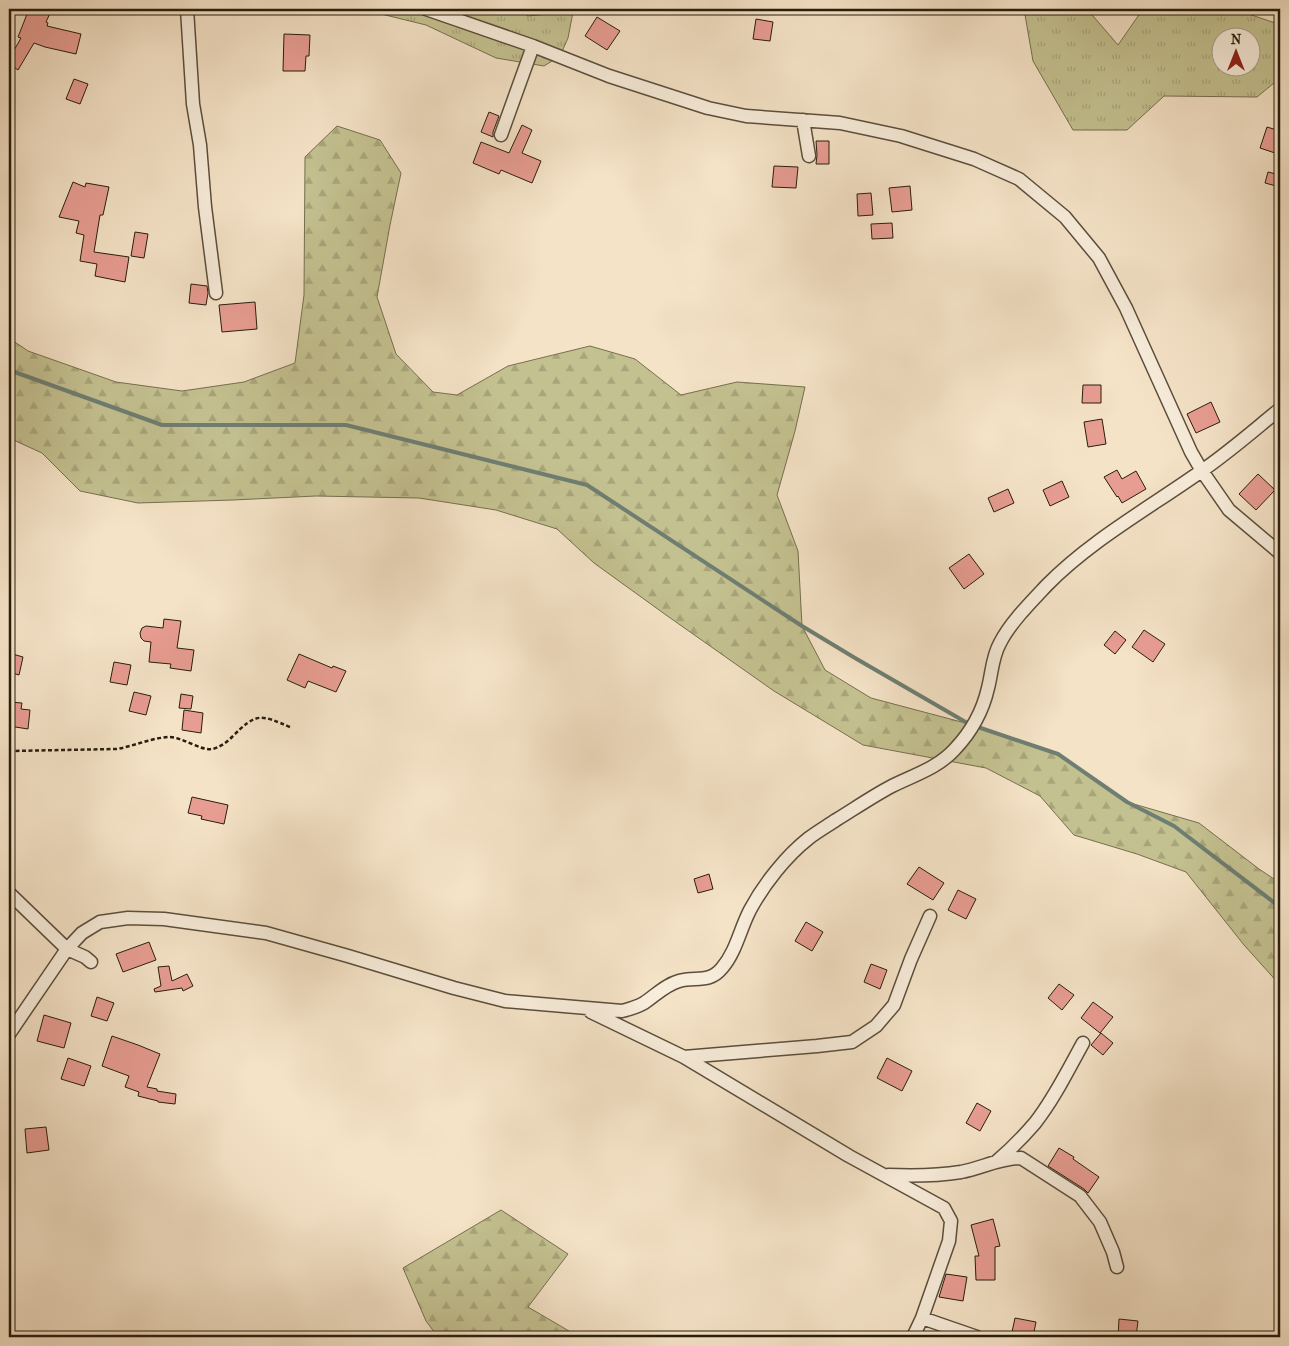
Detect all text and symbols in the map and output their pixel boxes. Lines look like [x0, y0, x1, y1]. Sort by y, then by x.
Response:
north arrow [1212, 28, 1262, 78]
text: N [1231, 31, 1242, 48]

